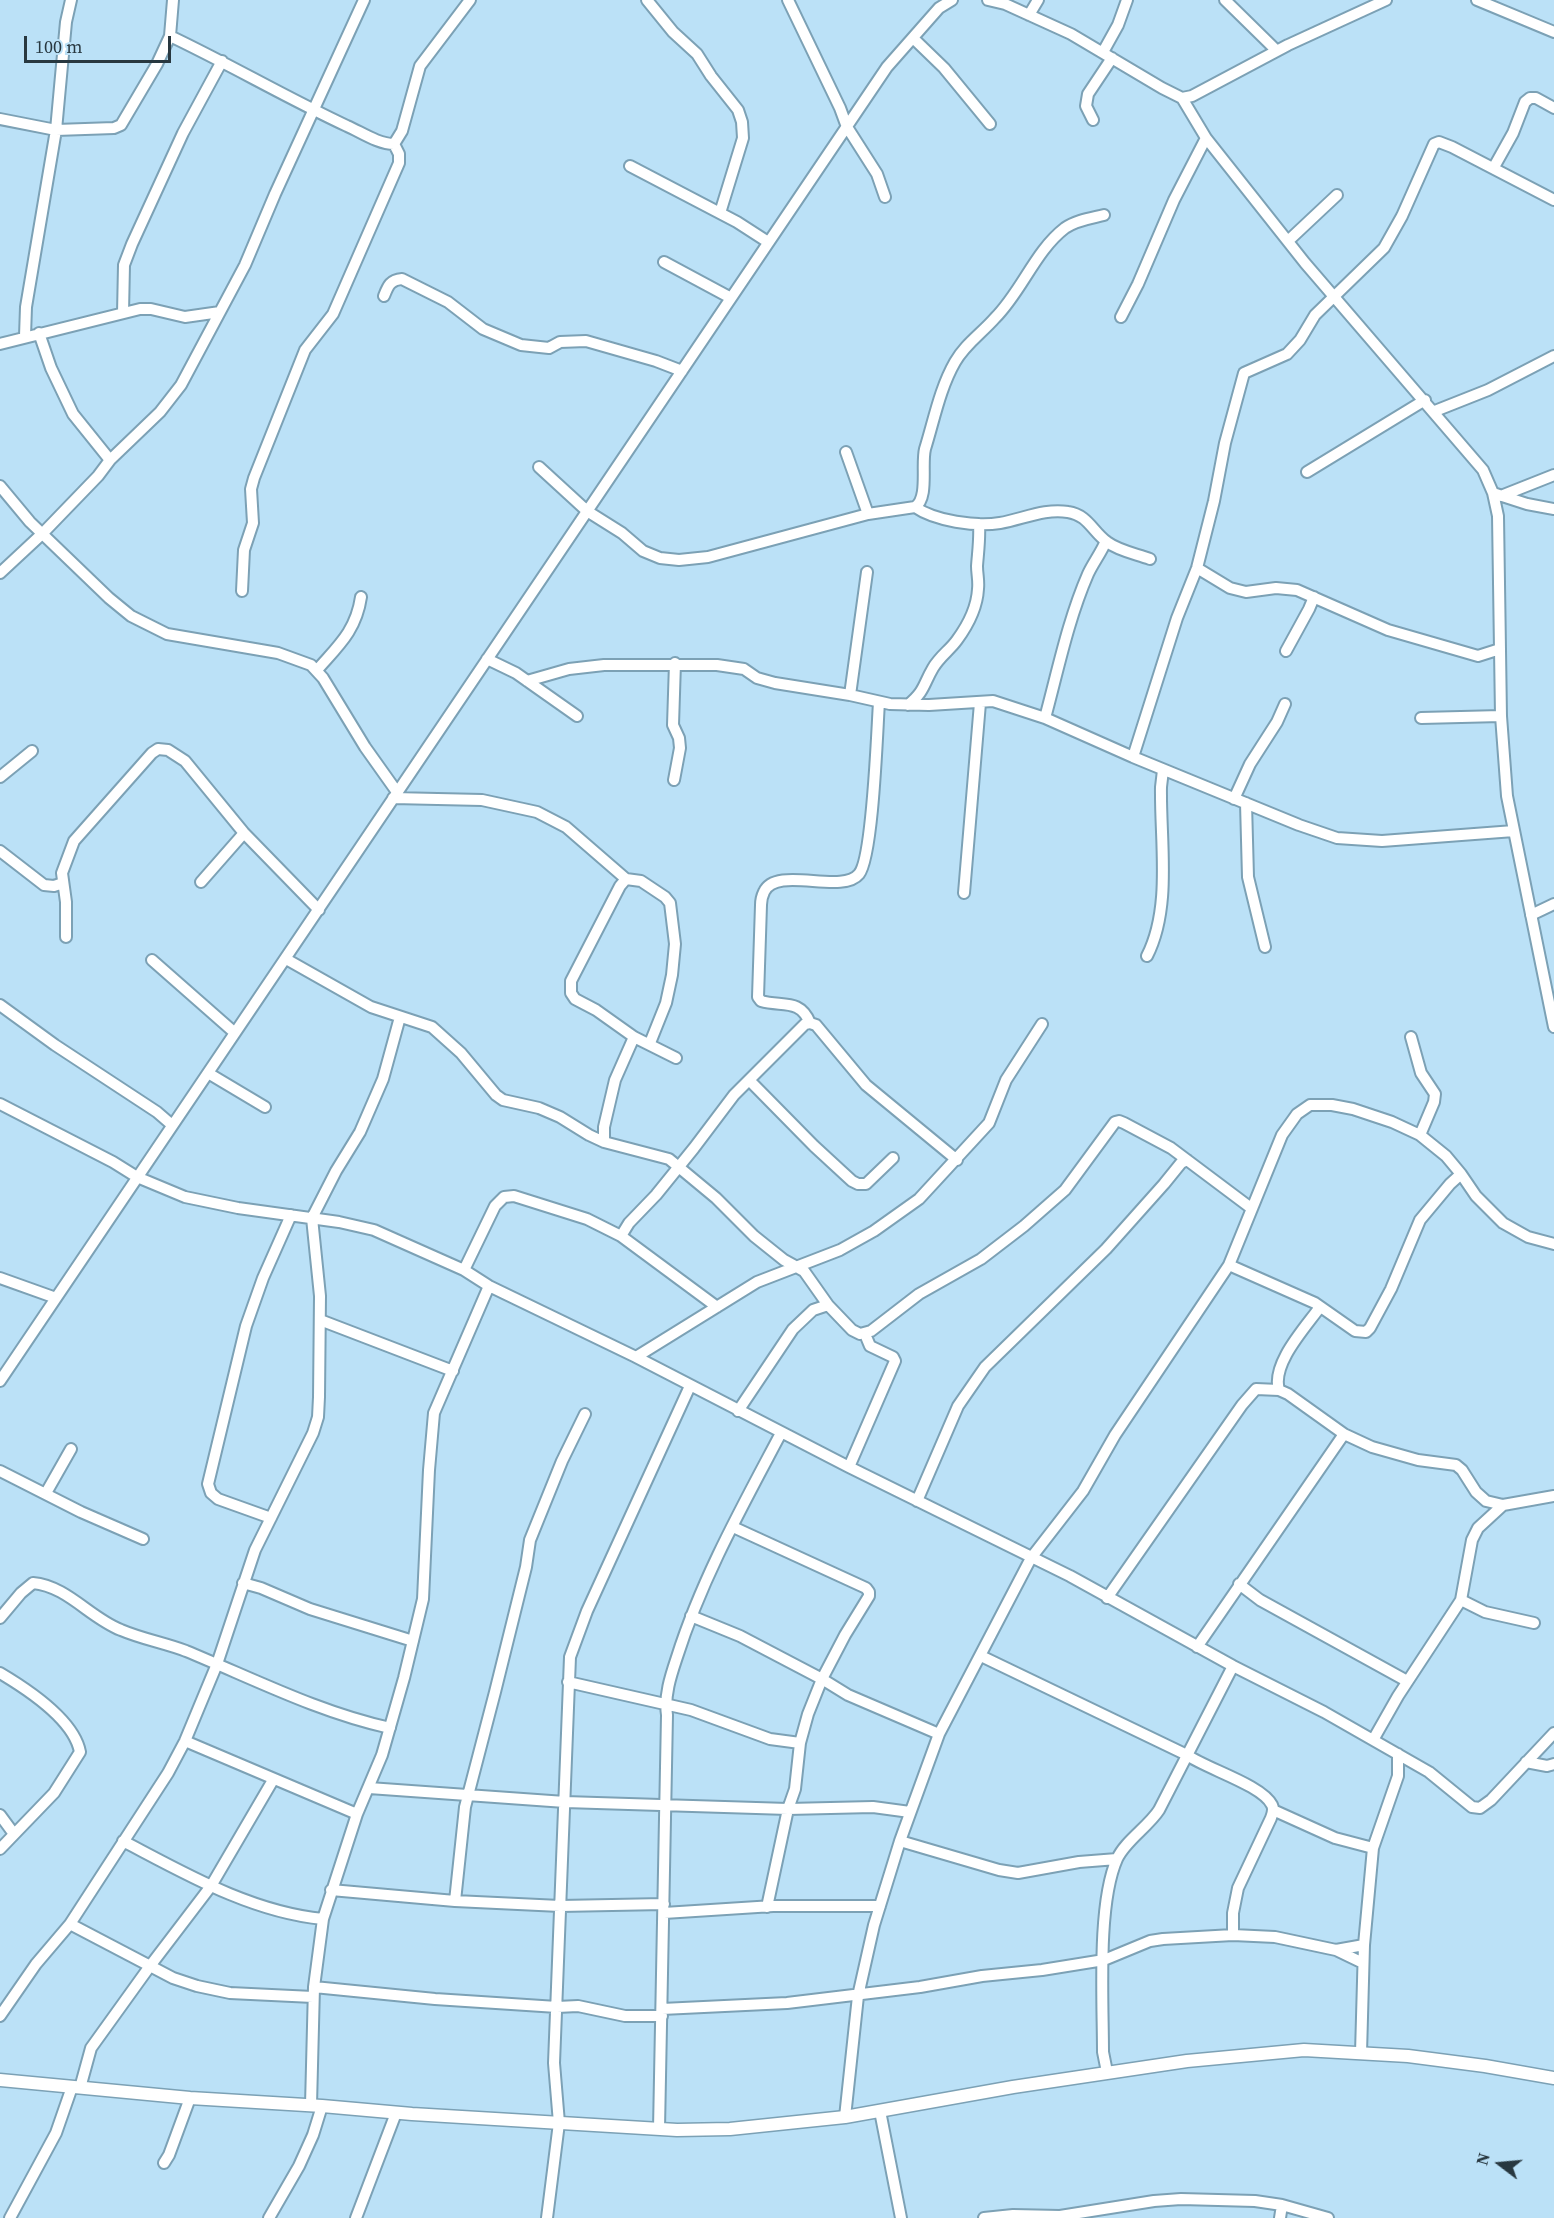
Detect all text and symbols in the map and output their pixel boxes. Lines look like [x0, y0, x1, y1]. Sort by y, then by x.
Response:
scale bar [27, 24, 174, 62]
text: 100 m [35, 34, 82, 59]
north arrow [1470, 2134, 1530, 2194]
text: N [1471, 2150, 1495, 2168]

